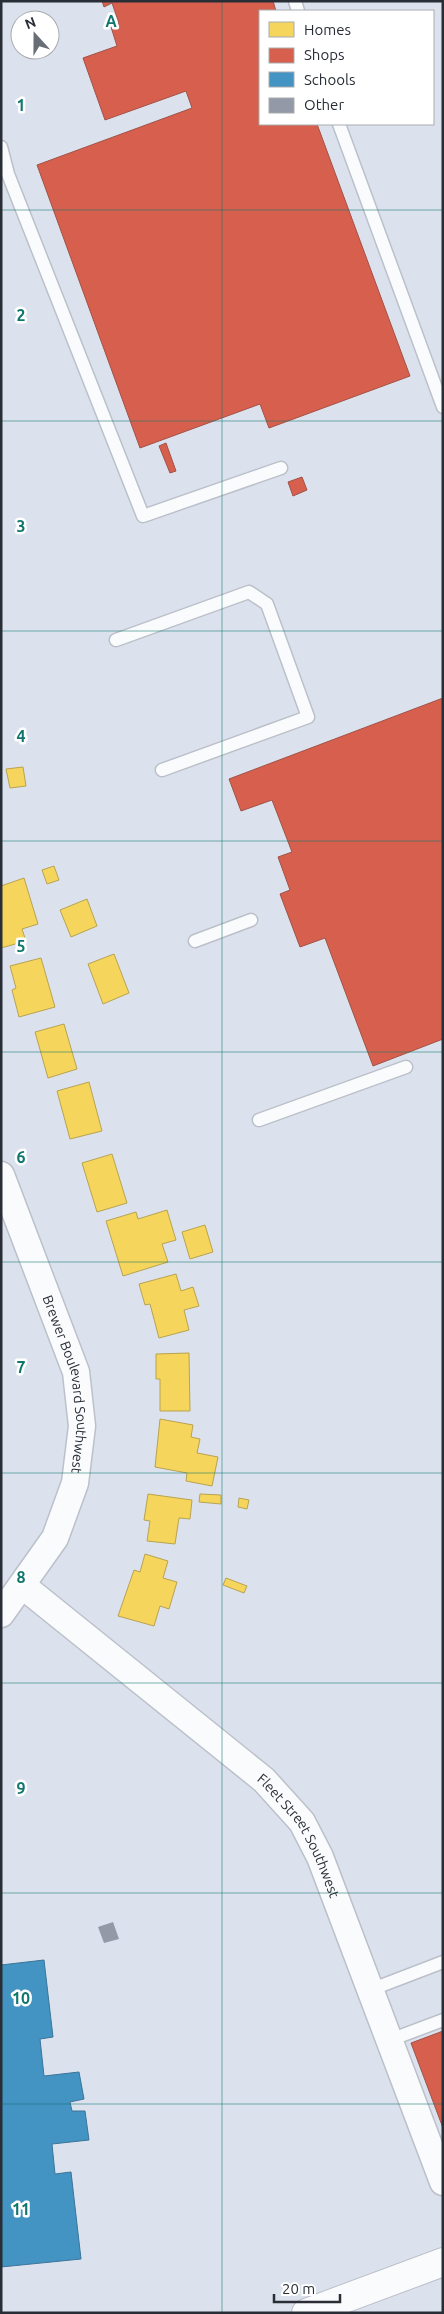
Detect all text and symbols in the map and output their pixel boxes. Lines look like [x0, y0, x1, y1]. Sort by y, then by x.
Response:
north arrow [10, 10, 60, 60]
legend [259, 10, 434, 125]
text: A [105, 12, 117, 30]
text: N [23, 14, 38, 32]
text: Homes [304, 21, 351, 38]
text: Shops [304, 46, 345, 63]
text: Schools [304, 71, 355, 88]
text: 1 [16, 96, 26, 114]
text: Other [304, 96, 344, 113]
text: 2 [16, 306, 26, 324]
text: 3 [16, 517, 26, 535]
text: 4 [16, 727, 26, 745]
text: 5 [16, 937, 26, 955]
text: 6 [16, 1148, 26, 1166]
street label: Brewer Boulevard Southwest [40, 1293, 90, 1475]
text: 7 [16, 1358, 26, 1376]
text: 8 [16, 1568, 26, 1586]
street label: Fleet Street Southwest [254, 1770, 343, 1901]
text: 9 [16, 1779, 26, 1797]
text: 10 [12, 1989, 30, 2007]
text: 11 [12, 2200, 30, 2218]
scale bar [274, 2272, 340, 2304]
text: 20 m [282, 2280, 315, 2297]

